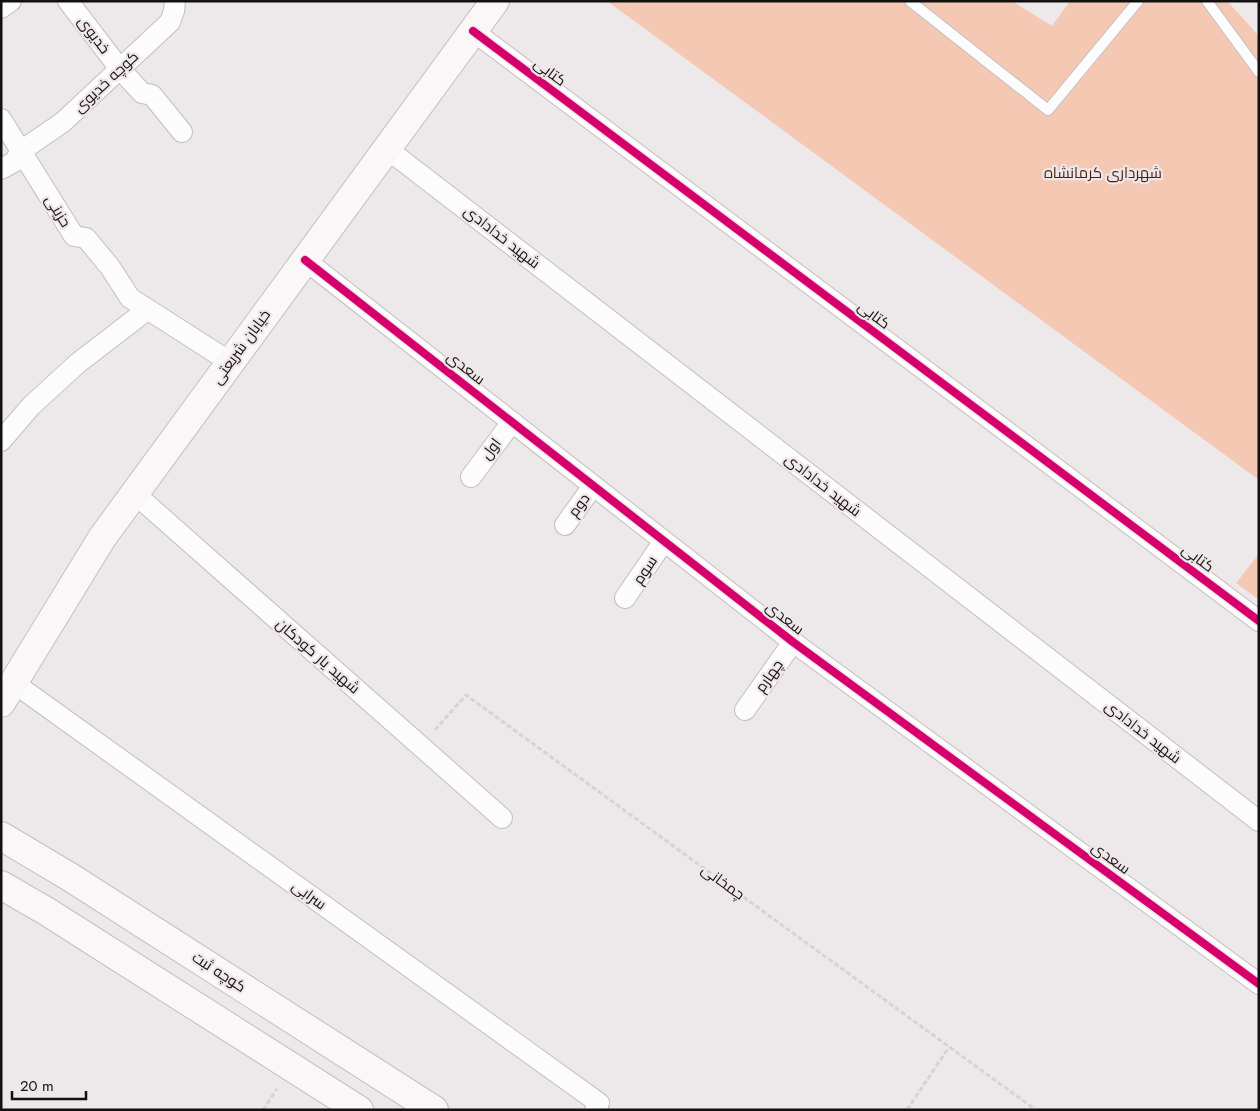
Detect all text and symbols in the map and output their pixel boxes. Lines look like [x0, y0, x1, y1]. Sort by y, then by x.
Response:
street label: خدیوی [72, 11, 116, 59]
street label: کوچه خدیوی [69, 46, 143, 118]
street label: کتابی [529, 53, 571, 91]
park label: شهرداری کرمانشاه [1044, 162, 1162, 184]
street label: حزینی [40, 191, 76, 231]
street label: شهید خدادادی [459, 200, 545, 274]
street label: کتابی [853, 296, 895, 334]
street label: خیابان شریعتی [206, 305, 276, 389]
street label: سعدی [442, 346, 490, 390]
street label: اول [476, 434, 506, 464]
street label: شهید خدادادی [780, 448, 866, 522]
street label: دوم [563, 488, 595, 522]
street label: کتابی [1177, 539, 1219, 577]
street label: سوم [627, 551, 663, 589]
street label: سعدی [761, 596, 809, 640]
street label: شهید یار کودکان [271, 613, 365, 699]
street label: چهارم [750, 655, 788, 697]
street label: شهید خدادادی [1100, 695, 1186, 769]
street label: سعدی [1087, 836, 1135, 880]
street label: چمخانی [697, 859, 749, 905]
street label: سرابی [287, 875, 331, 915]
street label: کوچه ثبت [188, 946, 250, 998]
scale bar [12, 1068, 86, 1100]
text: 20 m [20, 1075, 54, 1097]

